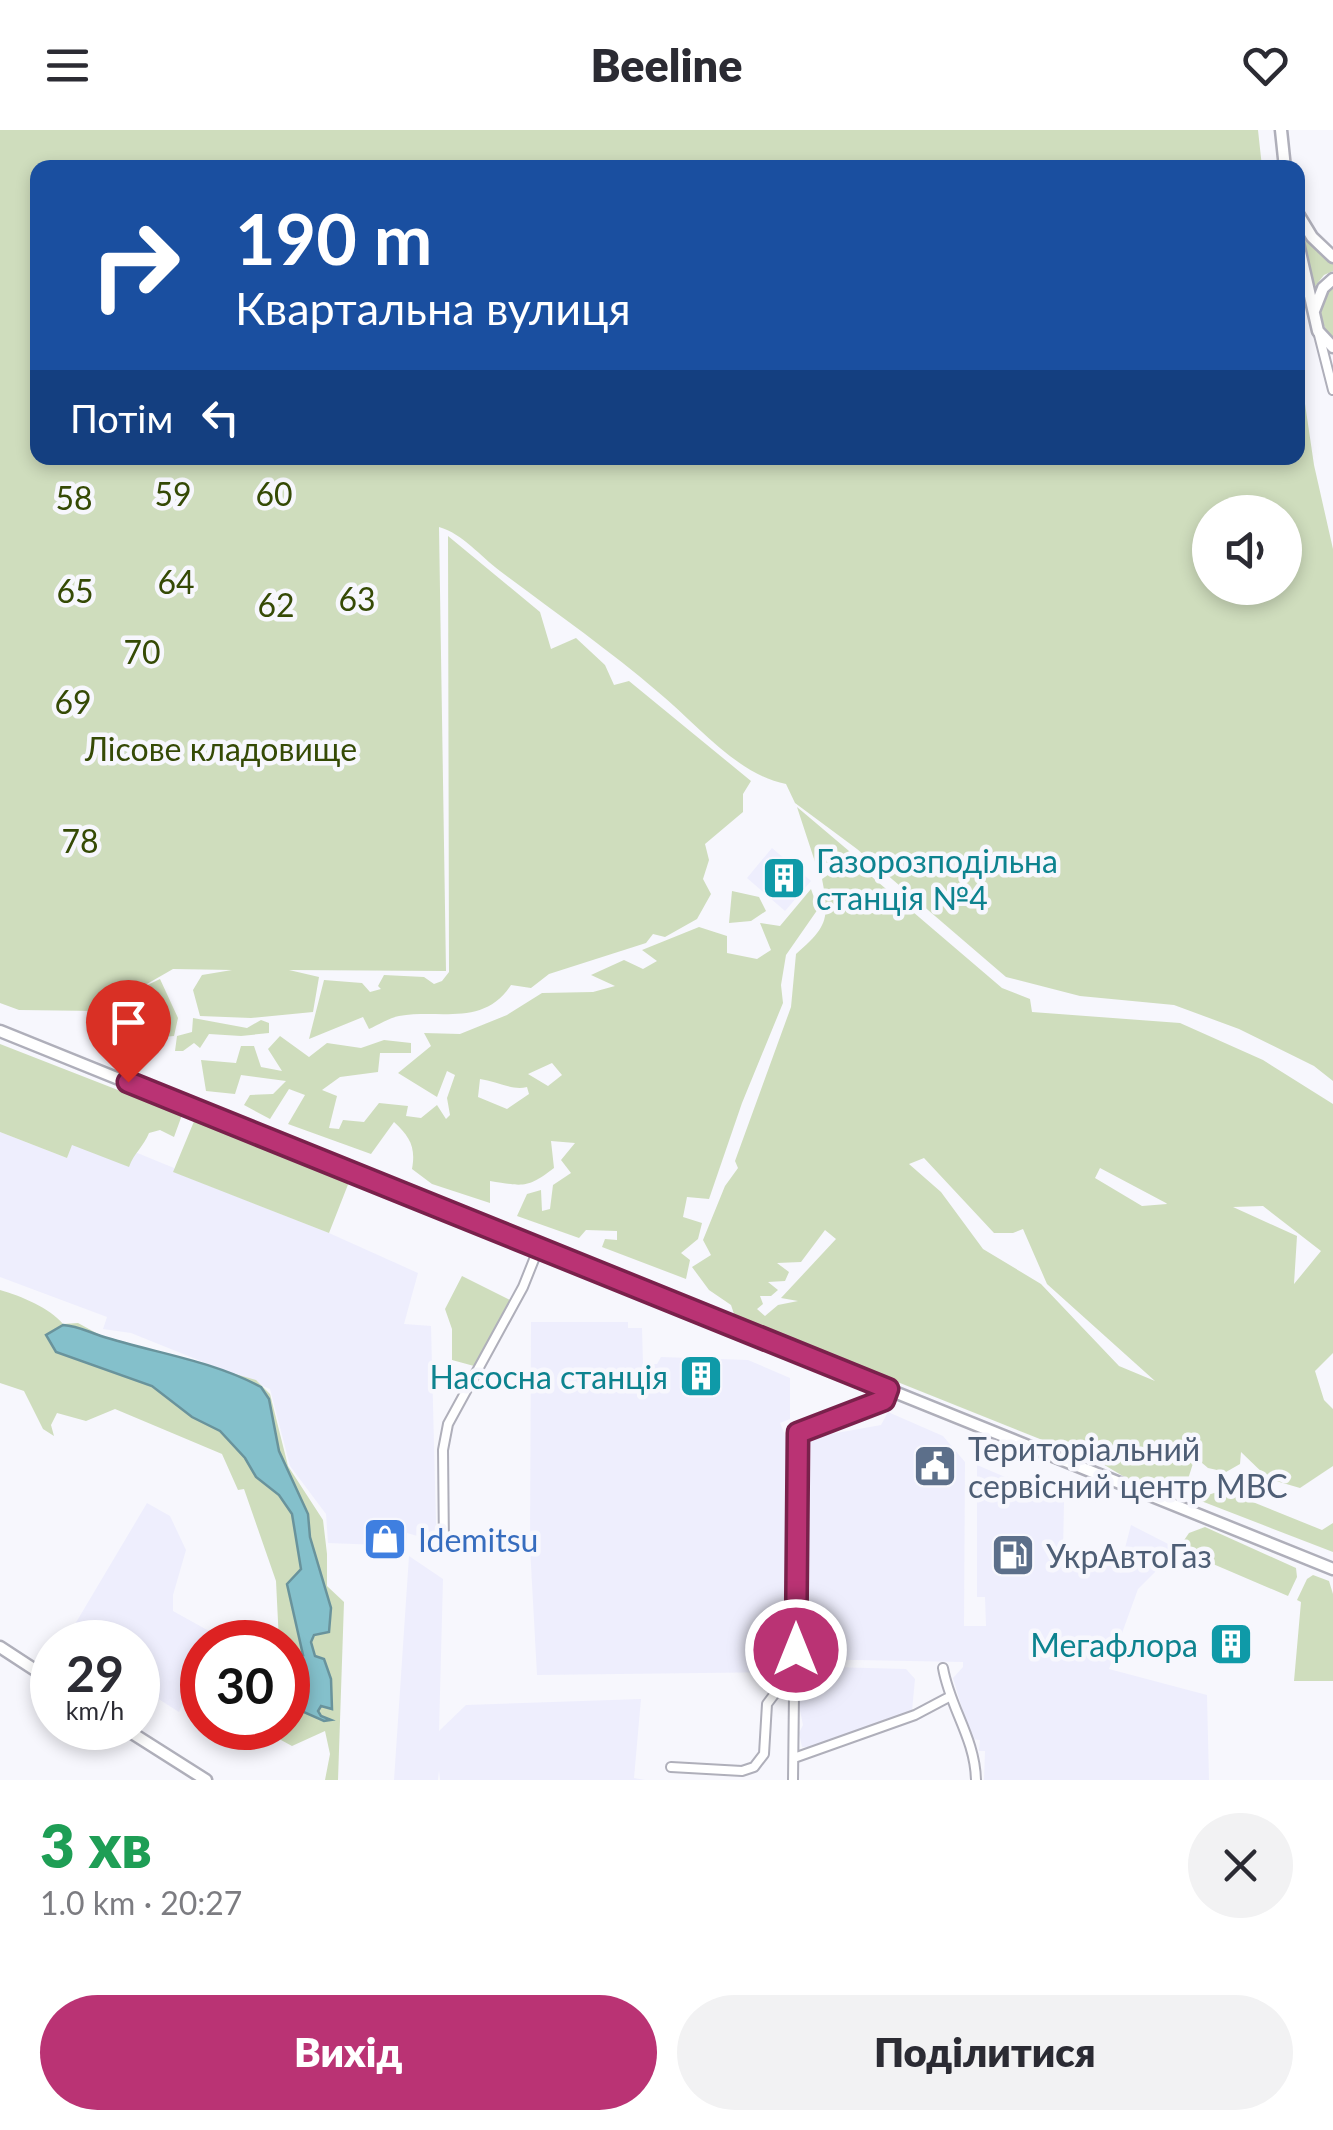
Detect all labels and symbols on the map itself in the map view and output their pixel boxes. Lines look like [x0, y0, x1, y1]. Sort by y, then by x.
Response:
park label: 59 [154, 474, 192, 513]
park label: 60 [255, 474, 293, 513]
park label: 58 [55, 478, 93, 517]
park label: 64 [157, 562, 195, 601]
park label: 65 [56, 571, 94, 610]
park label: 63 [338, 579, 376, 618]
park label: 62 [257, 585, 295, 624]
park label: 70 [123, 632, 161, 671]
park label: 69 [54, 682, 92, 721]
park label: Лісове кладовище [84, 729, 357, 768]
park label: 78 [61, 821, 99, 860]
place label: Газорозподільна станція №4 [816, 841, 1058, 917]
building icon: Газорозподільна станція №4 [761, 855, 807, 901]
pin [86, 980, 171, 1083]
building icon: Насосна станція [678, 1353, 724, 1399]
place label: Насосна станція [430, 1357, 668, 1396]
place label: Територіальний сервісний центр МВС [968, 1429, 1288, 1505]
public building icon: Територіальний сервісний центр МВС [912, 1443, 958, 1489]
shop icon: Idemitsu [362, 1516, 408, 1562]
place label: Idemitsu [418, 1520, 538, 1559]
fuel station icon: УкрАвтоГаз [990, 1532, 1036, 1578]
place label: УкрАвтоГаз [1046, 1536, 1212, 1575]
position arrow [744, 1598, 848, 1702]
speed limit sign: 30 [180, 1620, 310, 1750]
building icon: Мегафлора [1208, 1621, 1254, 1667]
place label: Мегафлора [1030, 1625, 1198, 1664]

